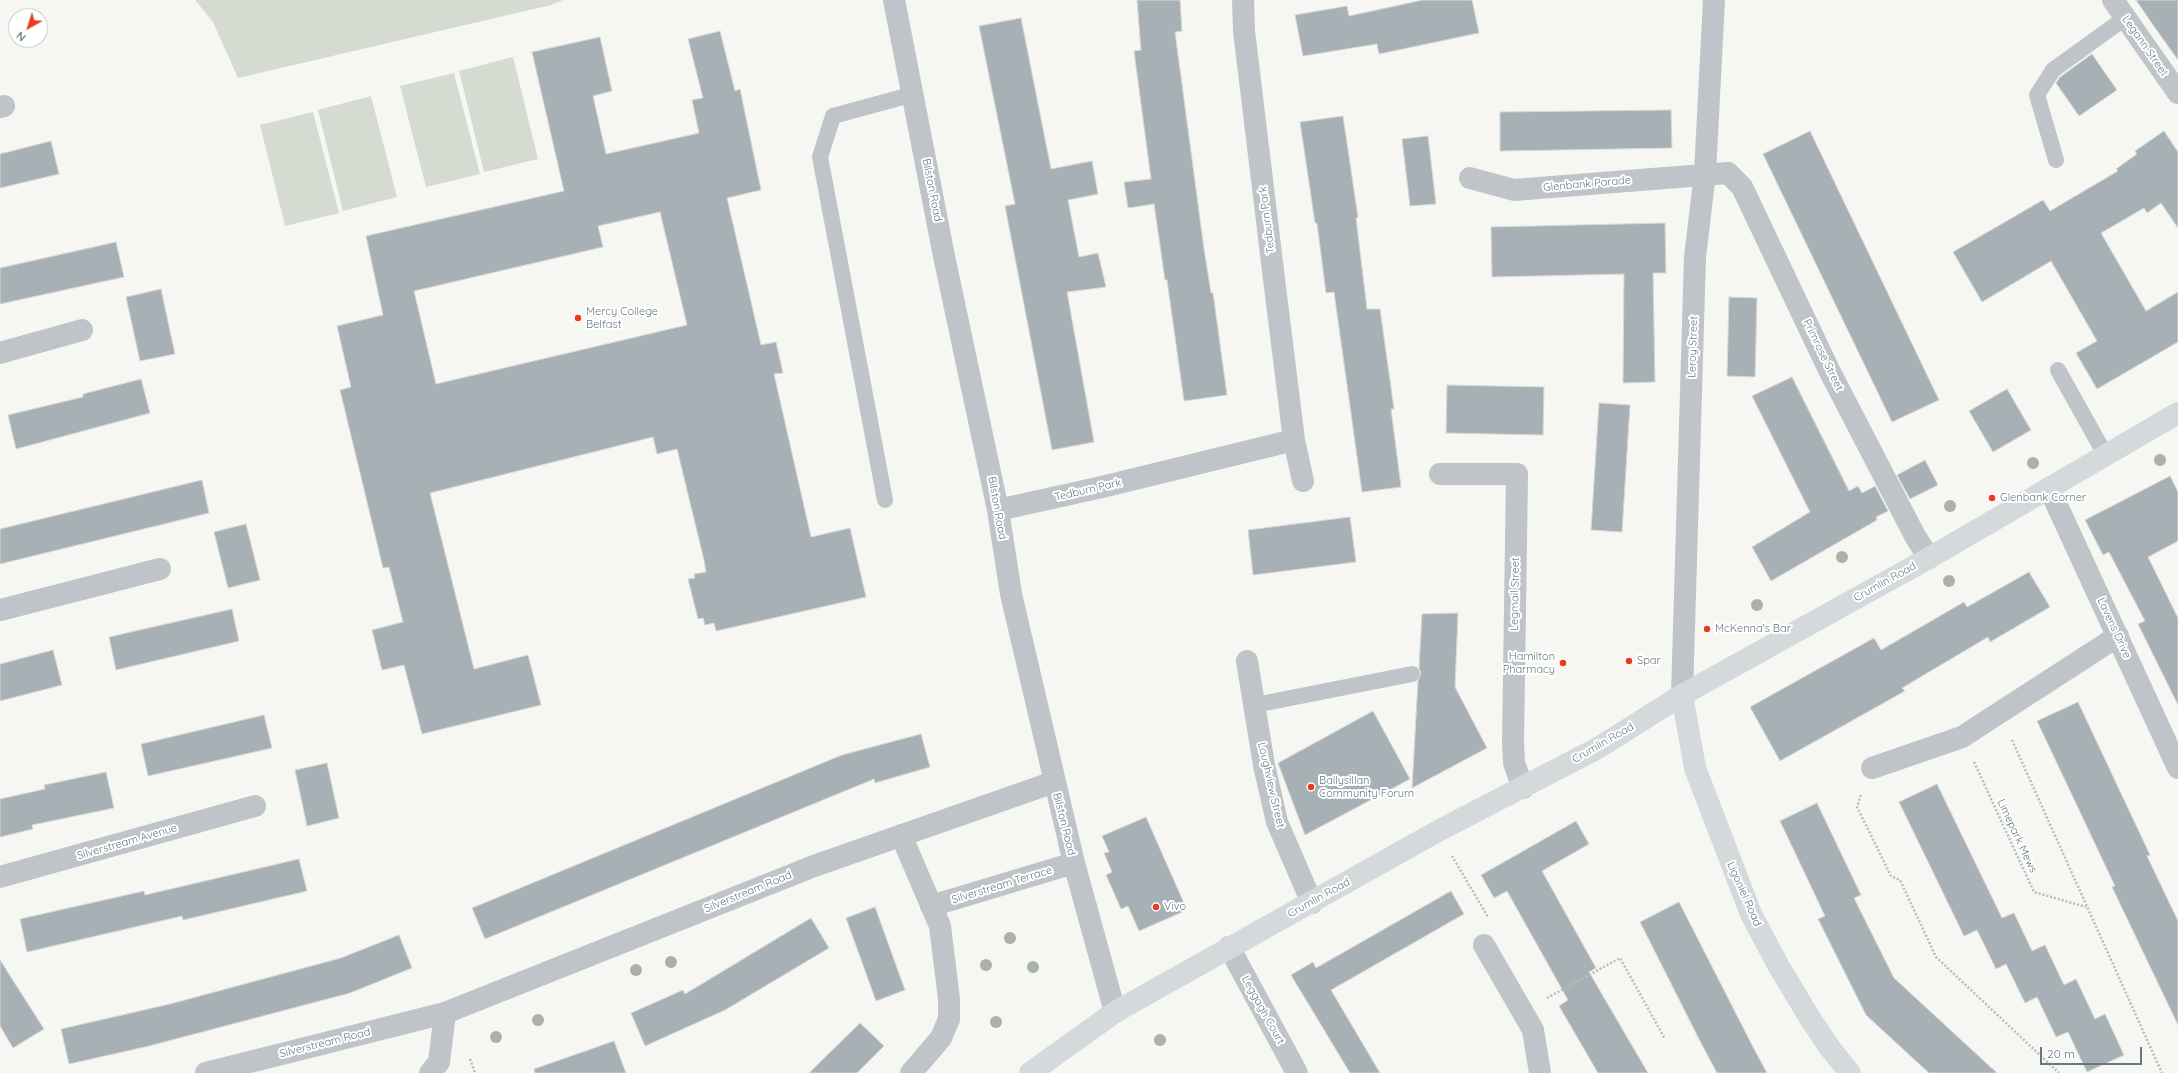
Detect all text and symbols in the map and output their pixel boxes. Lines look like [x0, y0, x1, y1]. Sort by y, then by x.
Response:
north arrow [8, 8, 48, 48]
street label: Legann Street [2119, 13, 2171, 79]
text: N [14, 29, 29, 45]
street label: Bilston Road [919, 157, 945, 223]
street label: Glenbank Parade [1543, 174, 1631, 194]
street label: Tedburn Park [1256, 185, 1278, 255]
place label: Mercy College Belfast [586, 305, 658, 331]
marker: Mercy College Belfast [573, 313, 583, 323]
street label: Leroy Street [1685, 316, 1701, 378]
street label: Primrose Street [1800, 317, 1846, 393]
street label: Bilston Road [985, 475, 1009, 541]
street label: Tedburn Park [1053, 476, 1123, 504]
place label: Glenbank Corner [2000, 491, 2086, 505]
marker: Glenbank Corner [1987, 493, 1997, 503]
street label: Legmail Street [1508, 557, 1522, 631]
street label: Crumlin Road [1852, 559, 1918, 605]
street label: Lavens Drive [2094, 596, 2134, 660]
place label: McKenna's Bar [1715, 622, 1791, 636]
marker: McKenna's Bar [1702, 624, 1712, 634]
place label: Hamilton Pharmacy [1503, 650, 1555, 676]
place label: Spar [1637, 654, 1661, 668]
marker: Spar [1624, 656, 1634, 666]
marker: Hamilton Pharmacy [1558, 658, 1568, 668]
street label: Crumlin Road [1570, 720, 1636, 766]
street label: Loughview Street [1255, 741, 1287, 829]
place label: Ballysillan Community Forum [1319, 774, 1414, 800]
marker: Ballysillan Community Forum [1306, 782, 1316, 792]
street label: Bilston Road [1050, 791, 1078, 857]
street label: Limepark Mews [1994, 797, 2040, 875]
street label: Silverstream Avenue [75, 821, 179, 863]
street label: Ligoniel Road [1724, 860, 1764, 928]
street label: Silverstream Terrace [950, 863, 1054, 907]
street label: Silverstream Road [702, 868, 794, 916]
street label: Crumlin Road [1286, 875, 1352, 921]
place label: Vivo [1164, 900, 1186, 914]
marker: Vivo [1151, 902, 1161, 912]
street label: Leggagh Court [1239, 973, 1287, 1047]
street label: Silverstream Road [278, 1025, 372, 1061]
scale bar [2042, 1039, 2144, 1065]
text: 20 m [2047, 1046, 2075, 1061]

